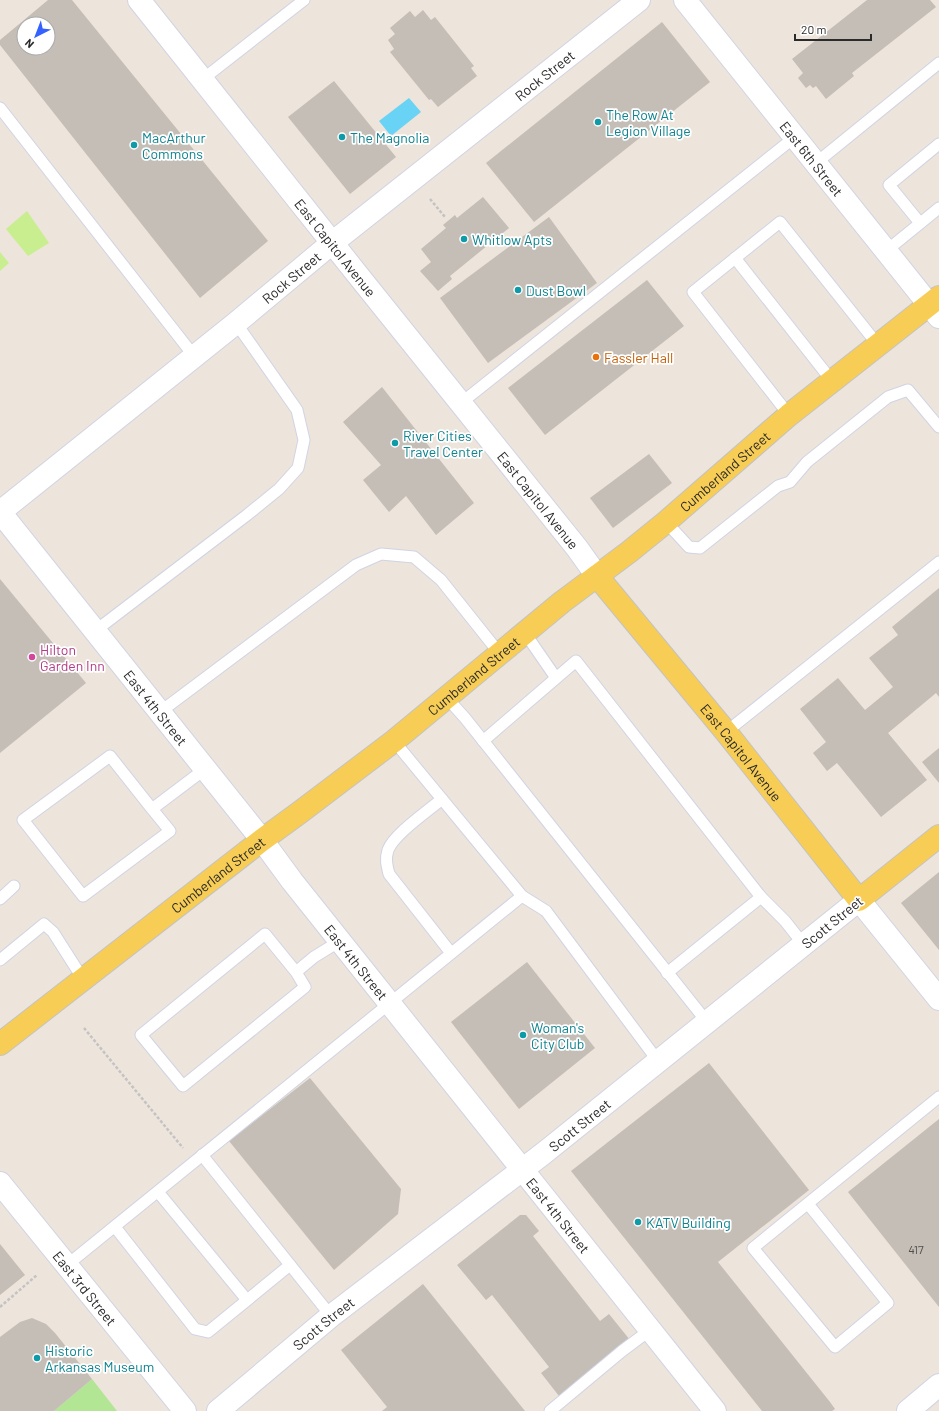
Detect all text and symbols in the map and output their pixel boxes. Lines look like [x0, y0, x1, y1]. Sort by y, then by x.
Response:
north arrow [16, 16, 56, 56]
scale bar [795, 16, 871, 42]
text: 20 m [801, 22, 827, 36]
text: N [22, 37, 36, 51]
street label: Rock Street [511, 46, 578, 104]
place label: The Row At Legion Village [606, 106, 691, 139]
marker: The Row At Legion Village [593, 117, 603, 127]
street label: East 6th Street [777, 117, 847, 199]
place label: MacArthur Commons [142, 129, 205, 162]
place label: The Magnolia [350, 129, 429, 146]
marker: The Magnolia [337, 132, 347, 142]
marker: MacArthur Commons [129, 140, 139, 150]
street label: East Capitol Avenue [292, 195, 380, 300]
place label: Whitlow Apts [472, 231, 552, 248]
marker: Whitlow Apts [459, 234, 469, 244]
street label: Rock Street [258, 248, 324, 307]
place label: Dust Bowl [526, 282, 586, 299]
marker: Dust Bowl [513, 285, 523, 295]
place label: Fassler Hall [604, 349, 673, 366]
marker: Fassler Hall [591, 352, 601, 362]
place label: River Cities Travel Center [403, 427, 483, 460]
street label: Cumberland Street [676, 427, 773, 515]
marker: River Cities Travel Center [390, 438, 400, 448]
street label: East Capitol Avenue [494, 448, 583, 552]
street label: Cumberland Street [424, 632, 523, 718]
place label: Hilton Garden Inn [40, 641, 105, 674]
marker: Hilton Garden Inn [27, 652, 37, 662]
street label: East 4th Street [121, 666, 191, 748]
street label: East Capitol Avenue [697, 700, 786, 804]
street label: Cumberland Street [167, 833, 268, 916]
street label: Scott Street [798, 892, 866, 952]
street label: East 4th Street [321, 921, 392, 1003]
place label: Woman's City Club [531, 1019, 585, 1052]
marker: Woman's City Club [518, 1030, 528, 1040]
street label: Scott Street [545, 1095, 613, 1155]
street label: East 4th Street [523, 1174, 594, 1256]
place label: KATV Building [646, 1214, 731, 1231]
marker: KATV Building [633, 1217, 643, 1227]
house number: 417 [908, 1242, 924, 1256]
street label: East 3rd Street [50, 1247, 120, 1329]
street label: Scott Street [289, 1293, 357, 1353]
place label: Historic Arkansas Museum [45, 1342, 154, 1375]
marker: Historic Arkansas Museum [32, 1353, 42, 1363]

